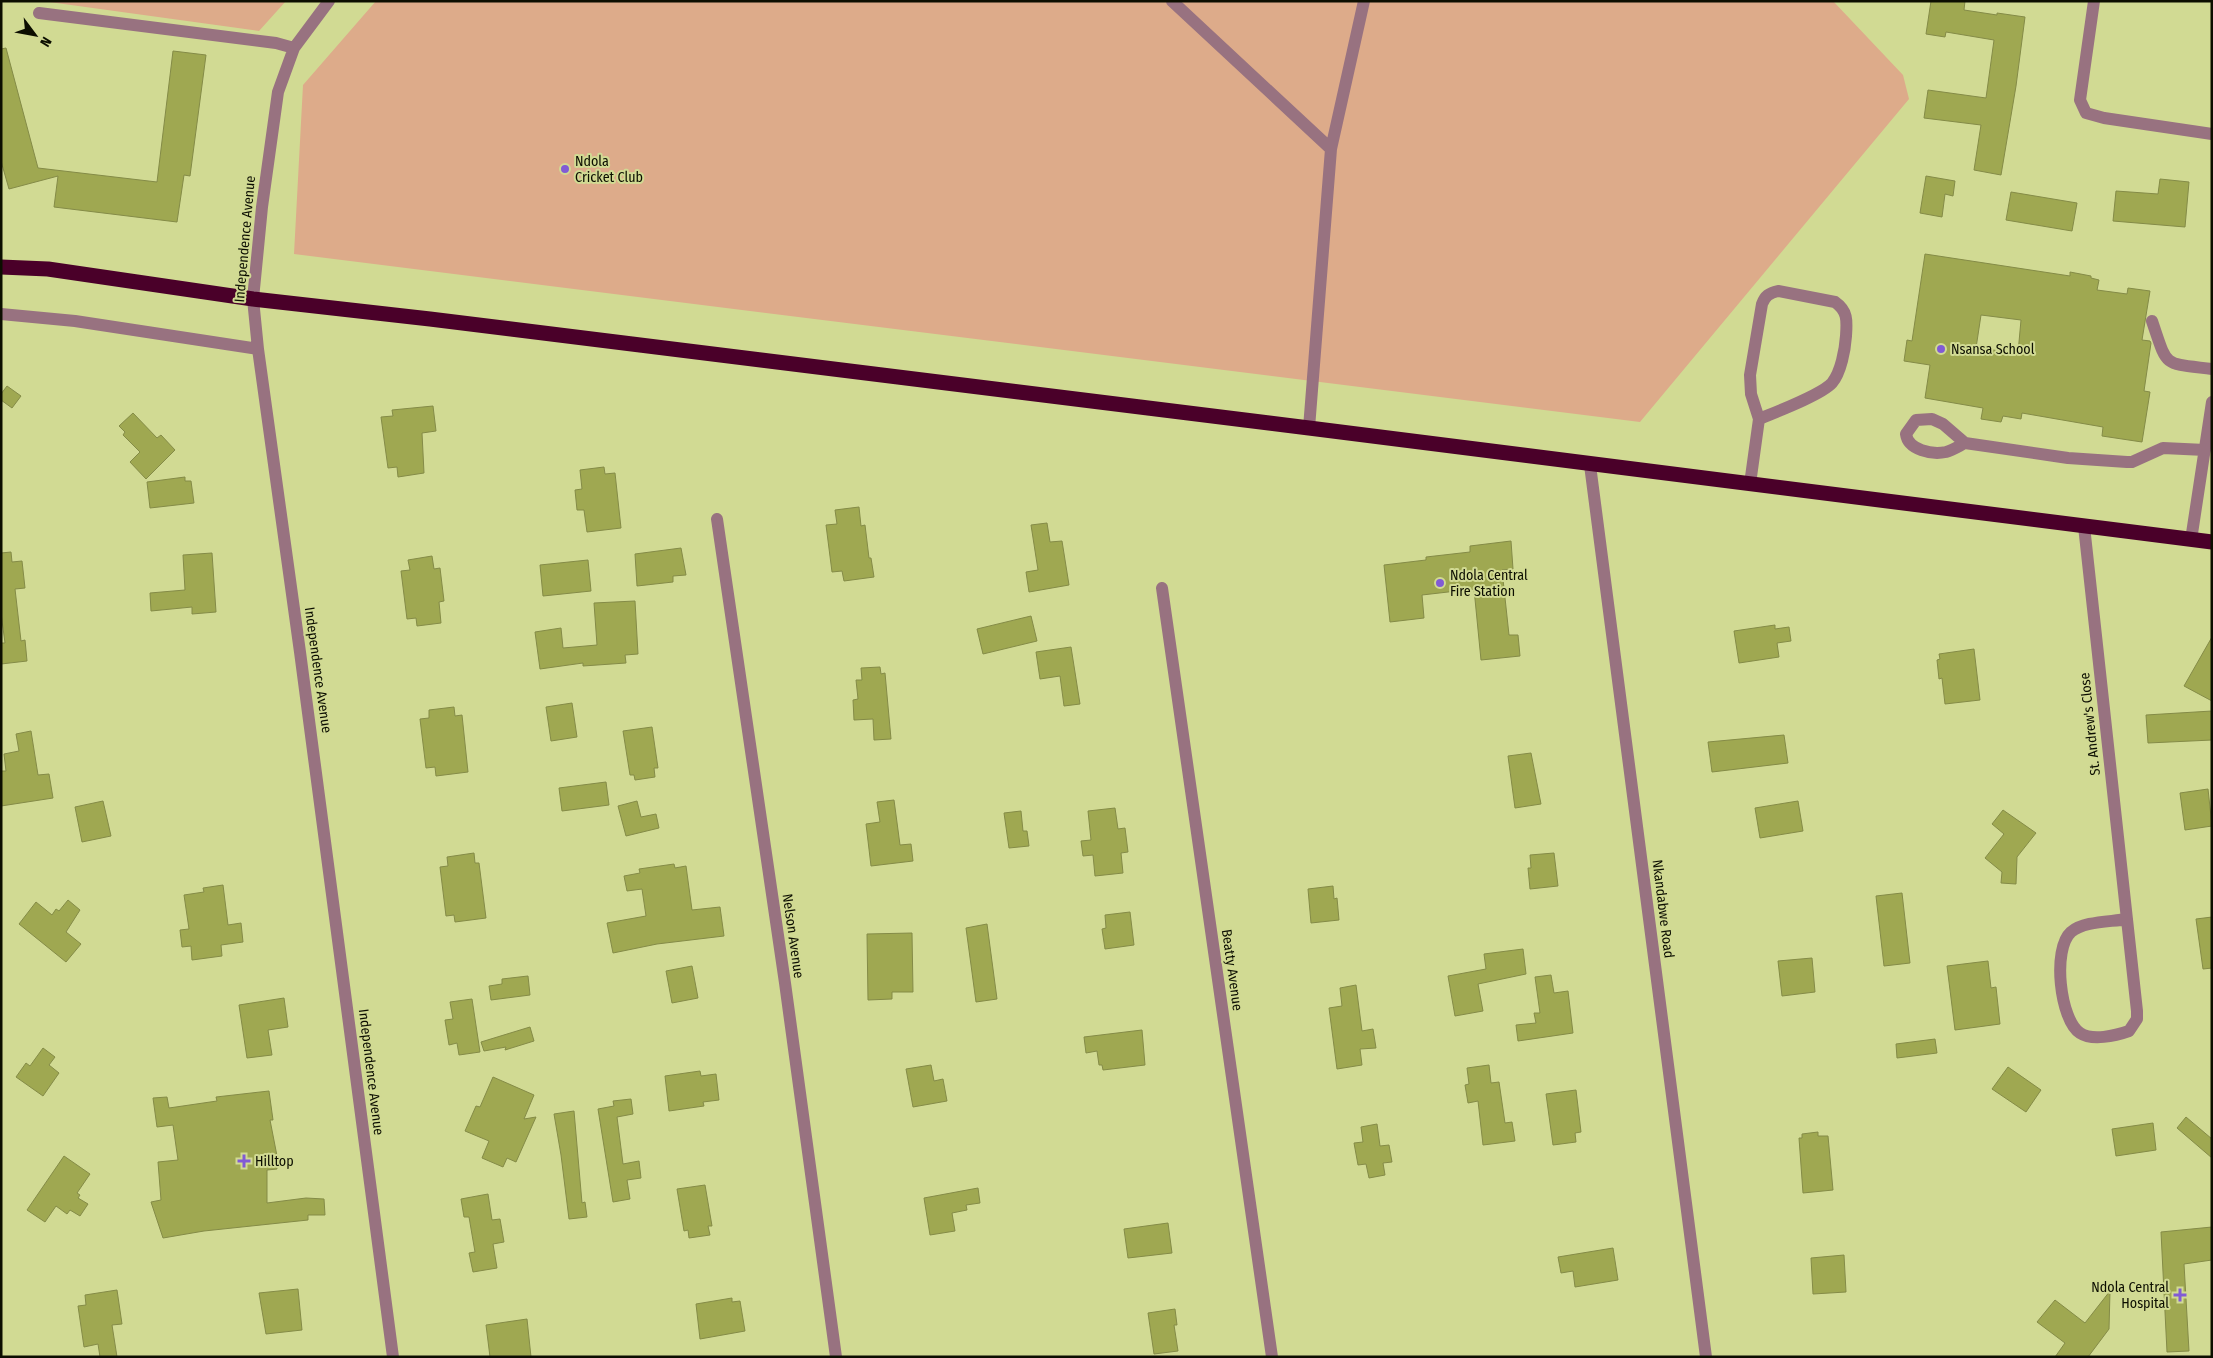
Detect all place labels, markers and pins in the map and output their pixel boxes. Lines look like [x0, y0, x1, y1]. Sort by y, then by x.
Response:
place label: Ndola Cricket Club [575, 153, 643, 186]
marker: Ndola Cricket Club [559, 163, 571, 175]
place label: Nsansa School [1951, 341, 2035, 358]
marker: Nsansa School [1935, 343, 1947, 355]
place label: Ndola Central Fire Station [1450, 567, 1528, 600]
marker: Ndola Central Fire Station [1434, 577, 1446, 589]
place label: Hilltop [255, 1153, 294, 1170]
marker: Hilltop [237, 1154, 251, 1168]
place label: Ndola Central Hospital [2091, 1279, 2169, 1312]
marker: Ndola Central Hospital [2173, 1288, 2187, 1302]

